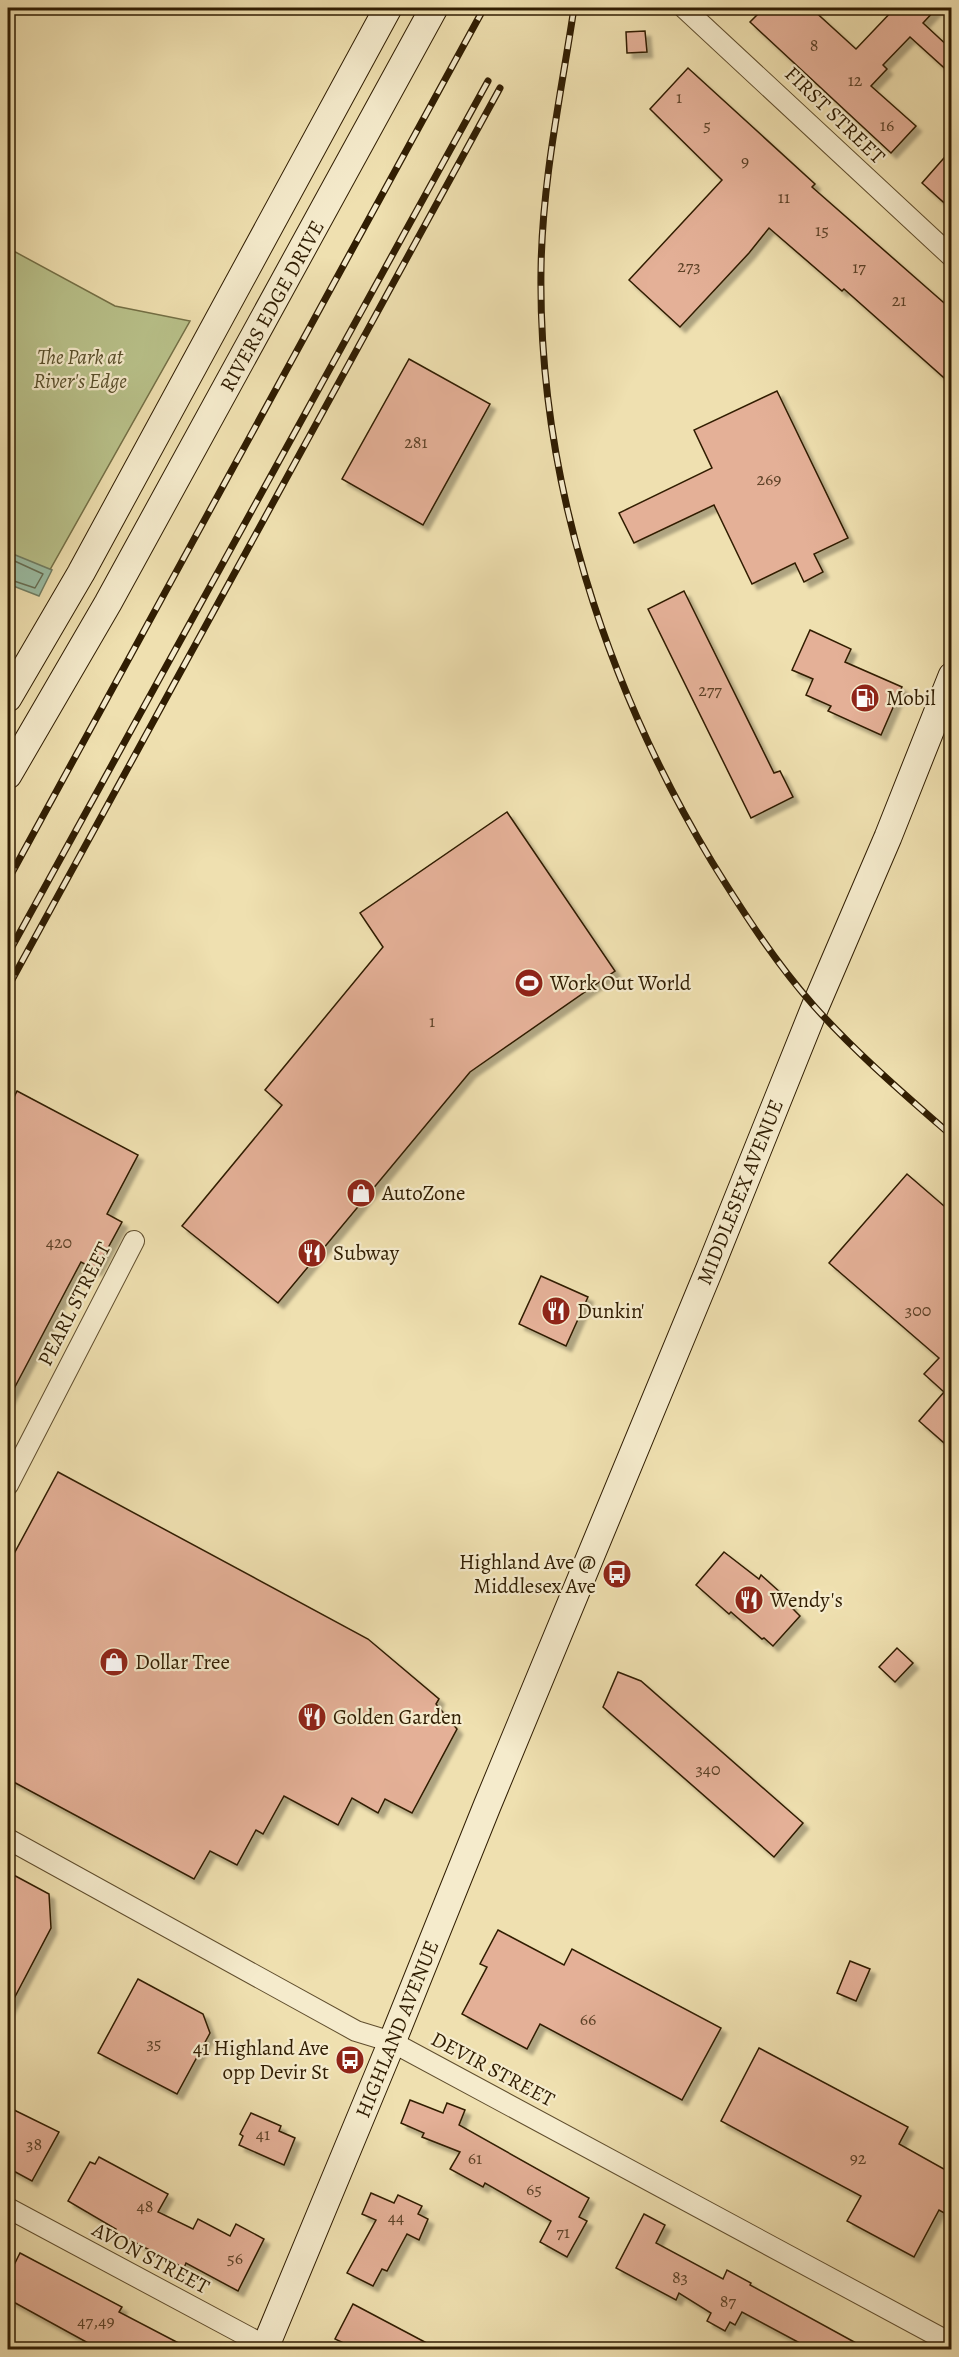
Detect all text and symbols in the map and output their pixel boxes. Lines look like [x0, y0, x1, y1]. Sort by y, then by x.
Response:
house number: 8 [810, 33, 818, 57]
street label: FIRST STREET [779, 60, 892, 170]
house number: 12 [848, 68, 863, 92]
house number: 1 [676, 85, 682, 109]
house number: 5 [703, 113, 711, 137]
house number: 16 [880, 113, 894, 137]
house number: 9 [741, 149, 749, 173]
house number: 11 [778, 185, 790, 209]
street label: RIVERS EDGE DRIVE [213, 215, 331, 397]
house number: 15 [815, 218, 829, 242]
house number: 273 [677, 254, 701, 278]
house number: 17 [852, 255, 866, 279]
house number: 21 [892, 288, 906, 312]
park label: The Park at River's Edge [33, 343, 127, 395]
house number: 281 [404, 430, 428, 454]
house number: 269 [756, 467, 782, 491]
house number: 277 [698, 678, 722, 702]
fuel station icon: Mobil [849, 682, 881, 714]
place label: Mobil [886, 684, 936, 712]
sports icon: Work Out World [513, 967, 545, 999]
place label: Work Out World [549, 969, 692, 997]
house number: 1 [429, 1009, 435, 1033]
street label: MIDDLESEX AVENUE [690, 1095, 790, 1289]
shop icon: AutoZone [345, 1177, 377, 1209]
place label: AutoZone [381, 1179, 465, 1207]
house number: 420 [46, 1230, 72, 1254]
street label: PEARL STREET [31, 1237, 117, 1371]
restaurant icon: Subway [296, 1237, 328, 1269]
place label: Subway [333, 1239, 400, 1267]
restaurant icon: Dunkin' [540, 1295, 572, 1327]
place label: Dunkin' [577, 1297, 645, 1325]
house number: 300 [905, 1298, 931, 1322]
place label: Highland Ave @ Middlesex Ave [459, 1548, 596, 1600]
bus stop icon: Highland Ave @ Middlesex Ave [601, 1558, 633, 1590]
restaurant icon: Wendy's [733, 1584, 765, 1616]
place label: Wendy's [769, 1586, 843, 1614]
shop icon: Dollar Tree [98, 1646, 130, 1678]
place label: Dollar Tree [135, 1648, 230, 1676]
restaurant icon: Golden Garden [296, 1701, 328, 1733]
place label: Golden Garden [333, 1703, 462, 1731]
house number: 340 [695, 1757, 721, 1781]
street label: HIGHLAND AVENUE [349, 1936, 445, 2122]
house number: 66 [580, 2007, 596, 2031]
street label: DEVIR STREET [426, 2025, 560, 2114]
house number: 35 [146, 2031, 162, 2055]
place label: 41 Highland Ave opp Devir St [193, 2034, 329, 2086]
bus stop icon: 41 Highland Ave opp Devir St [334, 2044, 366, 2076]
house number: 41 [256, 2122, 270, 2146]
house number: 38 [26, 2132, 42, 2156]
house number: 61 [468, 2146, 482, 2170]
house number: 92 [850, 2146, 867, 2170]
house number: 65 [526, 2177, 542, 2201]
house number: 48 [137, 2194, 153, 2218]
house number: 44 [388, 2205, 404, 2229]
street label: AVON STREET [87, 2215, 215, 2301]
house number: 71 [556, 2220, 570, 2244]
house number: 56 [227, 2246, 243, 2270]
house number: 83 [672, 2265, 688, 2289]
house number: 87 [720, 2289, 737, 2313]
house number: 47,49 [77, 2309, 115, 2333]

